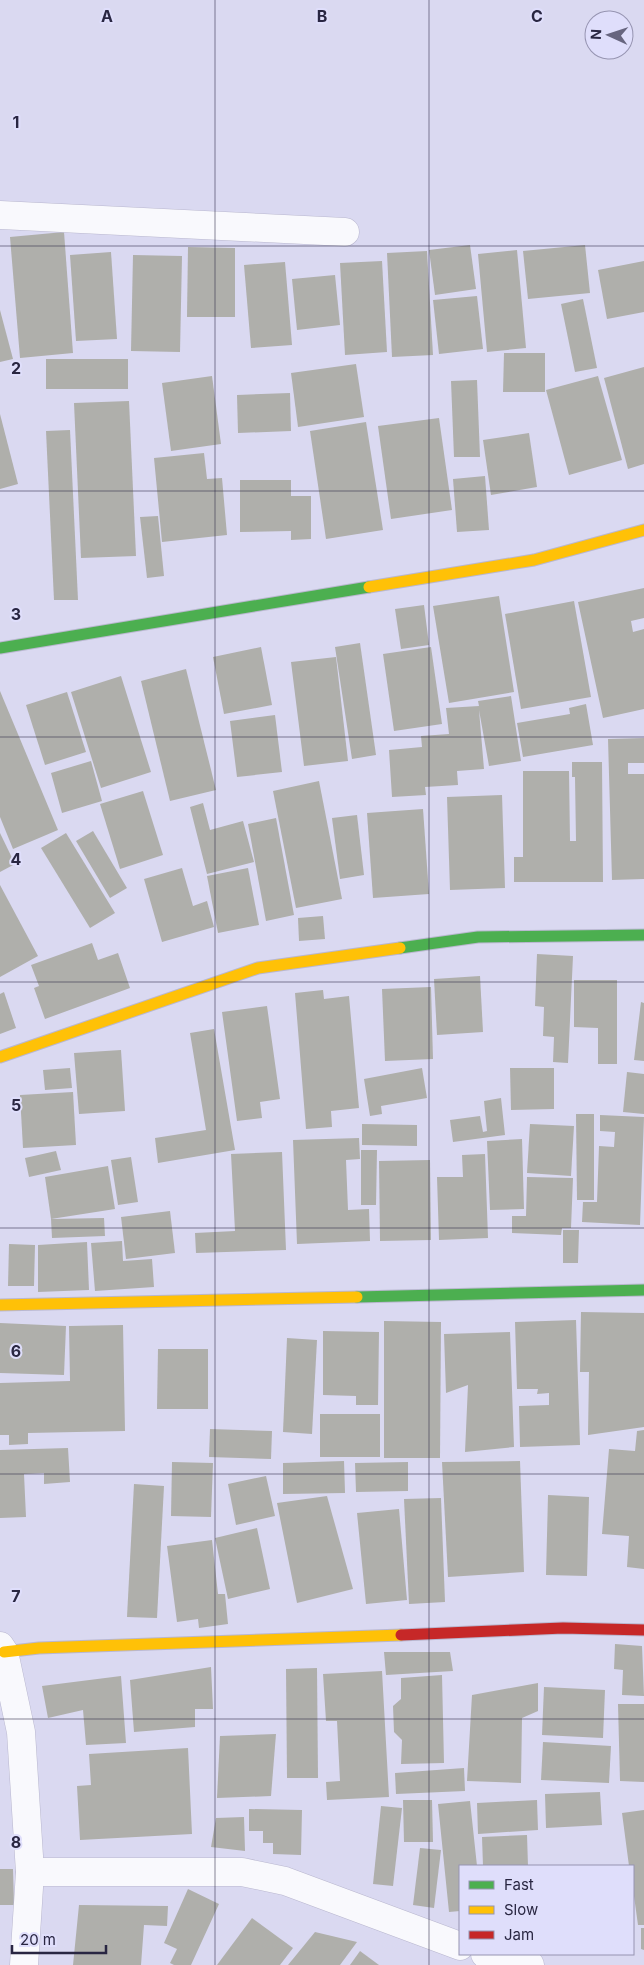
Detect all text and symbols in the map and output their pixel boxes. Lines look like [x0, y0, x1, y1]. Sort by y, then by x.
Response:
text: A [101, 6, 113, 26]
text: B [317, 6, 327, 26]
text: C [531, 6, 543, 26]
north arrow [584, 10, 634, 60]
text: N [587, 29, 604, 40]
text: 1 [13, 112, 19, 132]
text: 2 [11, 358, 21, 378]
text: 3 [11, 604, 21, 624]
text: 4 [11, 849, 22, 869]
text: 5 [11, 1095, 21, 1115]
text: 6 [11, 1341, 21, 1361]
text: 7 [11, 1586, 21, 1606]
text: 8 [11, 1832, 21, 1852]
legend [459, 1865, 634, 1955]
text: Fast [504, 1875, 534, 1894]
text: Slow [504, 1900, 538, 1919]
scale bar [12, 1922, 106, 1954]
text: Jam [504, 1925, 534, 1944]
text: 20 m [20, 1930, 56, 1949]

